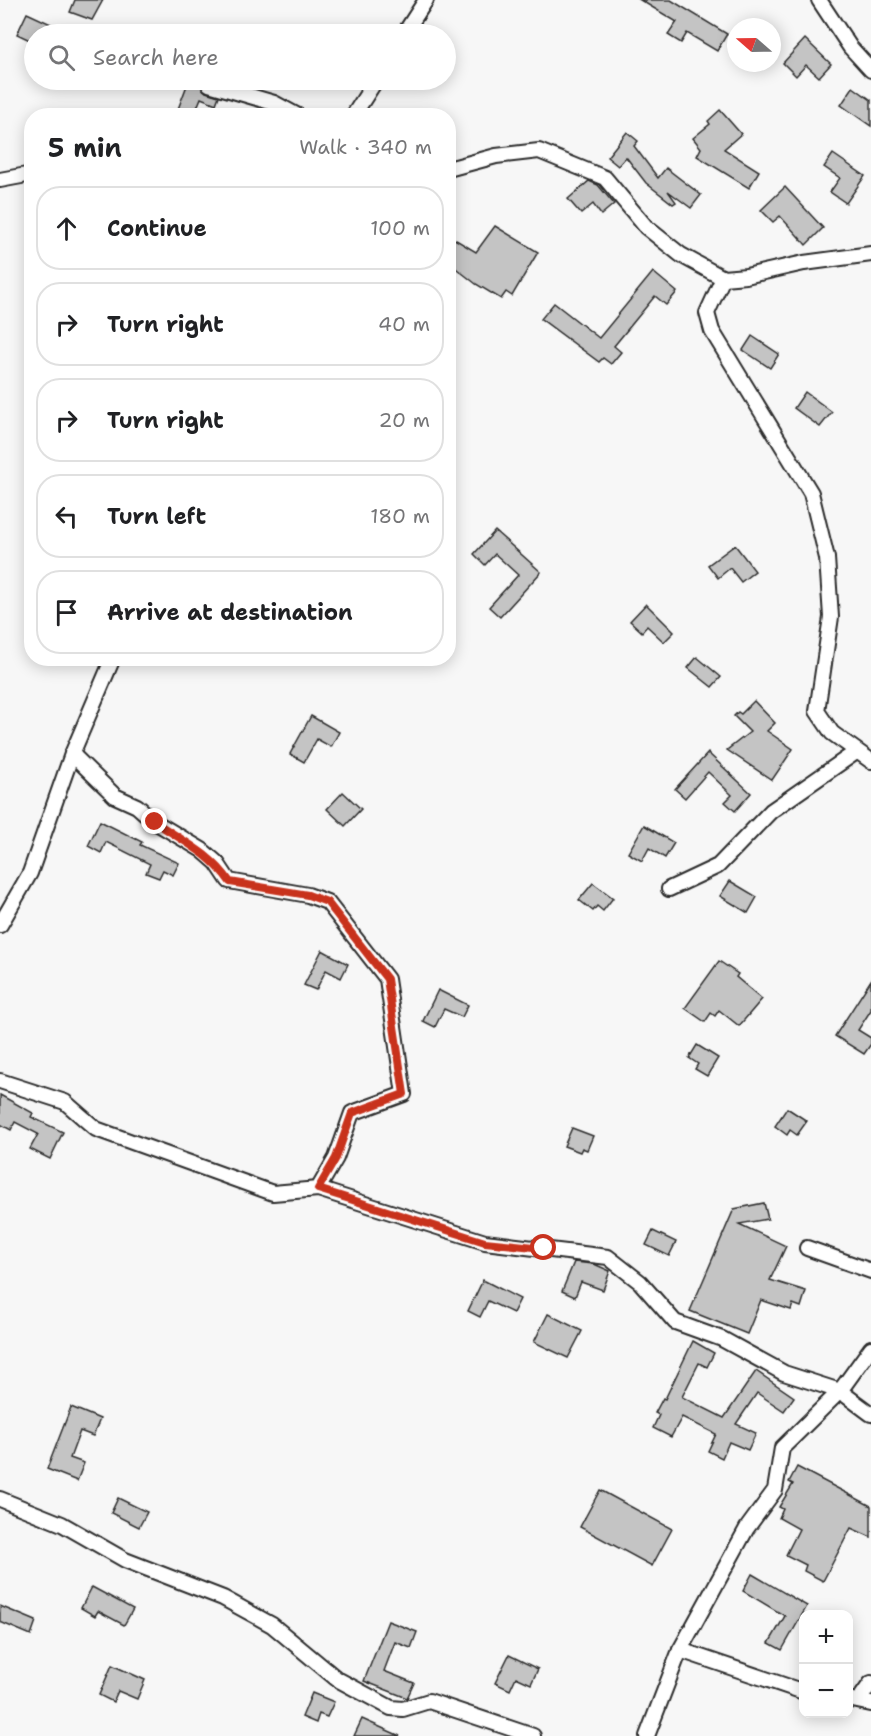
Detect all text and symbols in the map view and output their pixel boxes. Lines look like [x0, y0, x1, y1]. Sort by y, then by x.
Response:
north arrow [727, 18, 781, 72]
search box [24, 24, 456, 90]
icon: search [45, 41, 78, 74]
text: Search here [93, 43, 219, 72]
text: 5 min [48, 130, 122, 165]
text: Walk · 340 m [299, 134, 432, 160]
icon: ahead [50, 212, 83, 245]
text: Continue [107, 214, 207, 243]
text: 100 m [370, 215, 430, 241]
icon: right [50, 308, 83, 341]
text: Turn right [107, 310, 224, 339]
text: 40 m [378, 311, 430, 337]
icon: right [50, 404, 83, 437]
text: Turn right [107, 406, 224, 435]
text: 20 m [379, 407, 430, 433]
icon: left [50, 500, 83, 533]
text: Turn left [107, 502, 206, 531]
text: 180 m [370, 503, 430, 529]
icon: arrive [50, 596, 83, 629]
text: Arrive at destination [107, 598, 353, 627]
route end [141, 808, 167, 834]
route start [530, 1234, 556, 1260]
map controls [799, 1610, 853, 1718]
button: + [799, 1610, 853, 1664]
button: − [799, 1664, 853, 1718]

